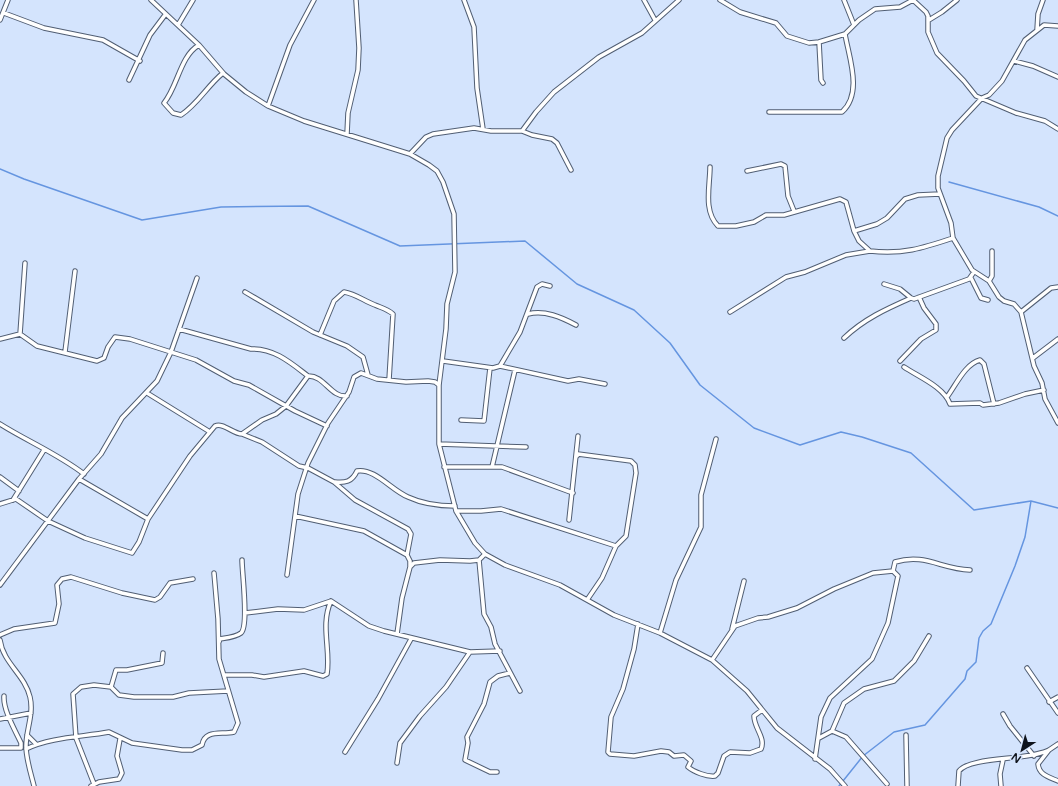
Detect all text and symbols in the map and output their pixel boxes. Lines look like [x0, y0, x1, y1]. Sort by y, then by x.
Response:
north arrow [1002, 730, 1042, 770]
text: N [1009, 750, 1024, 766]

